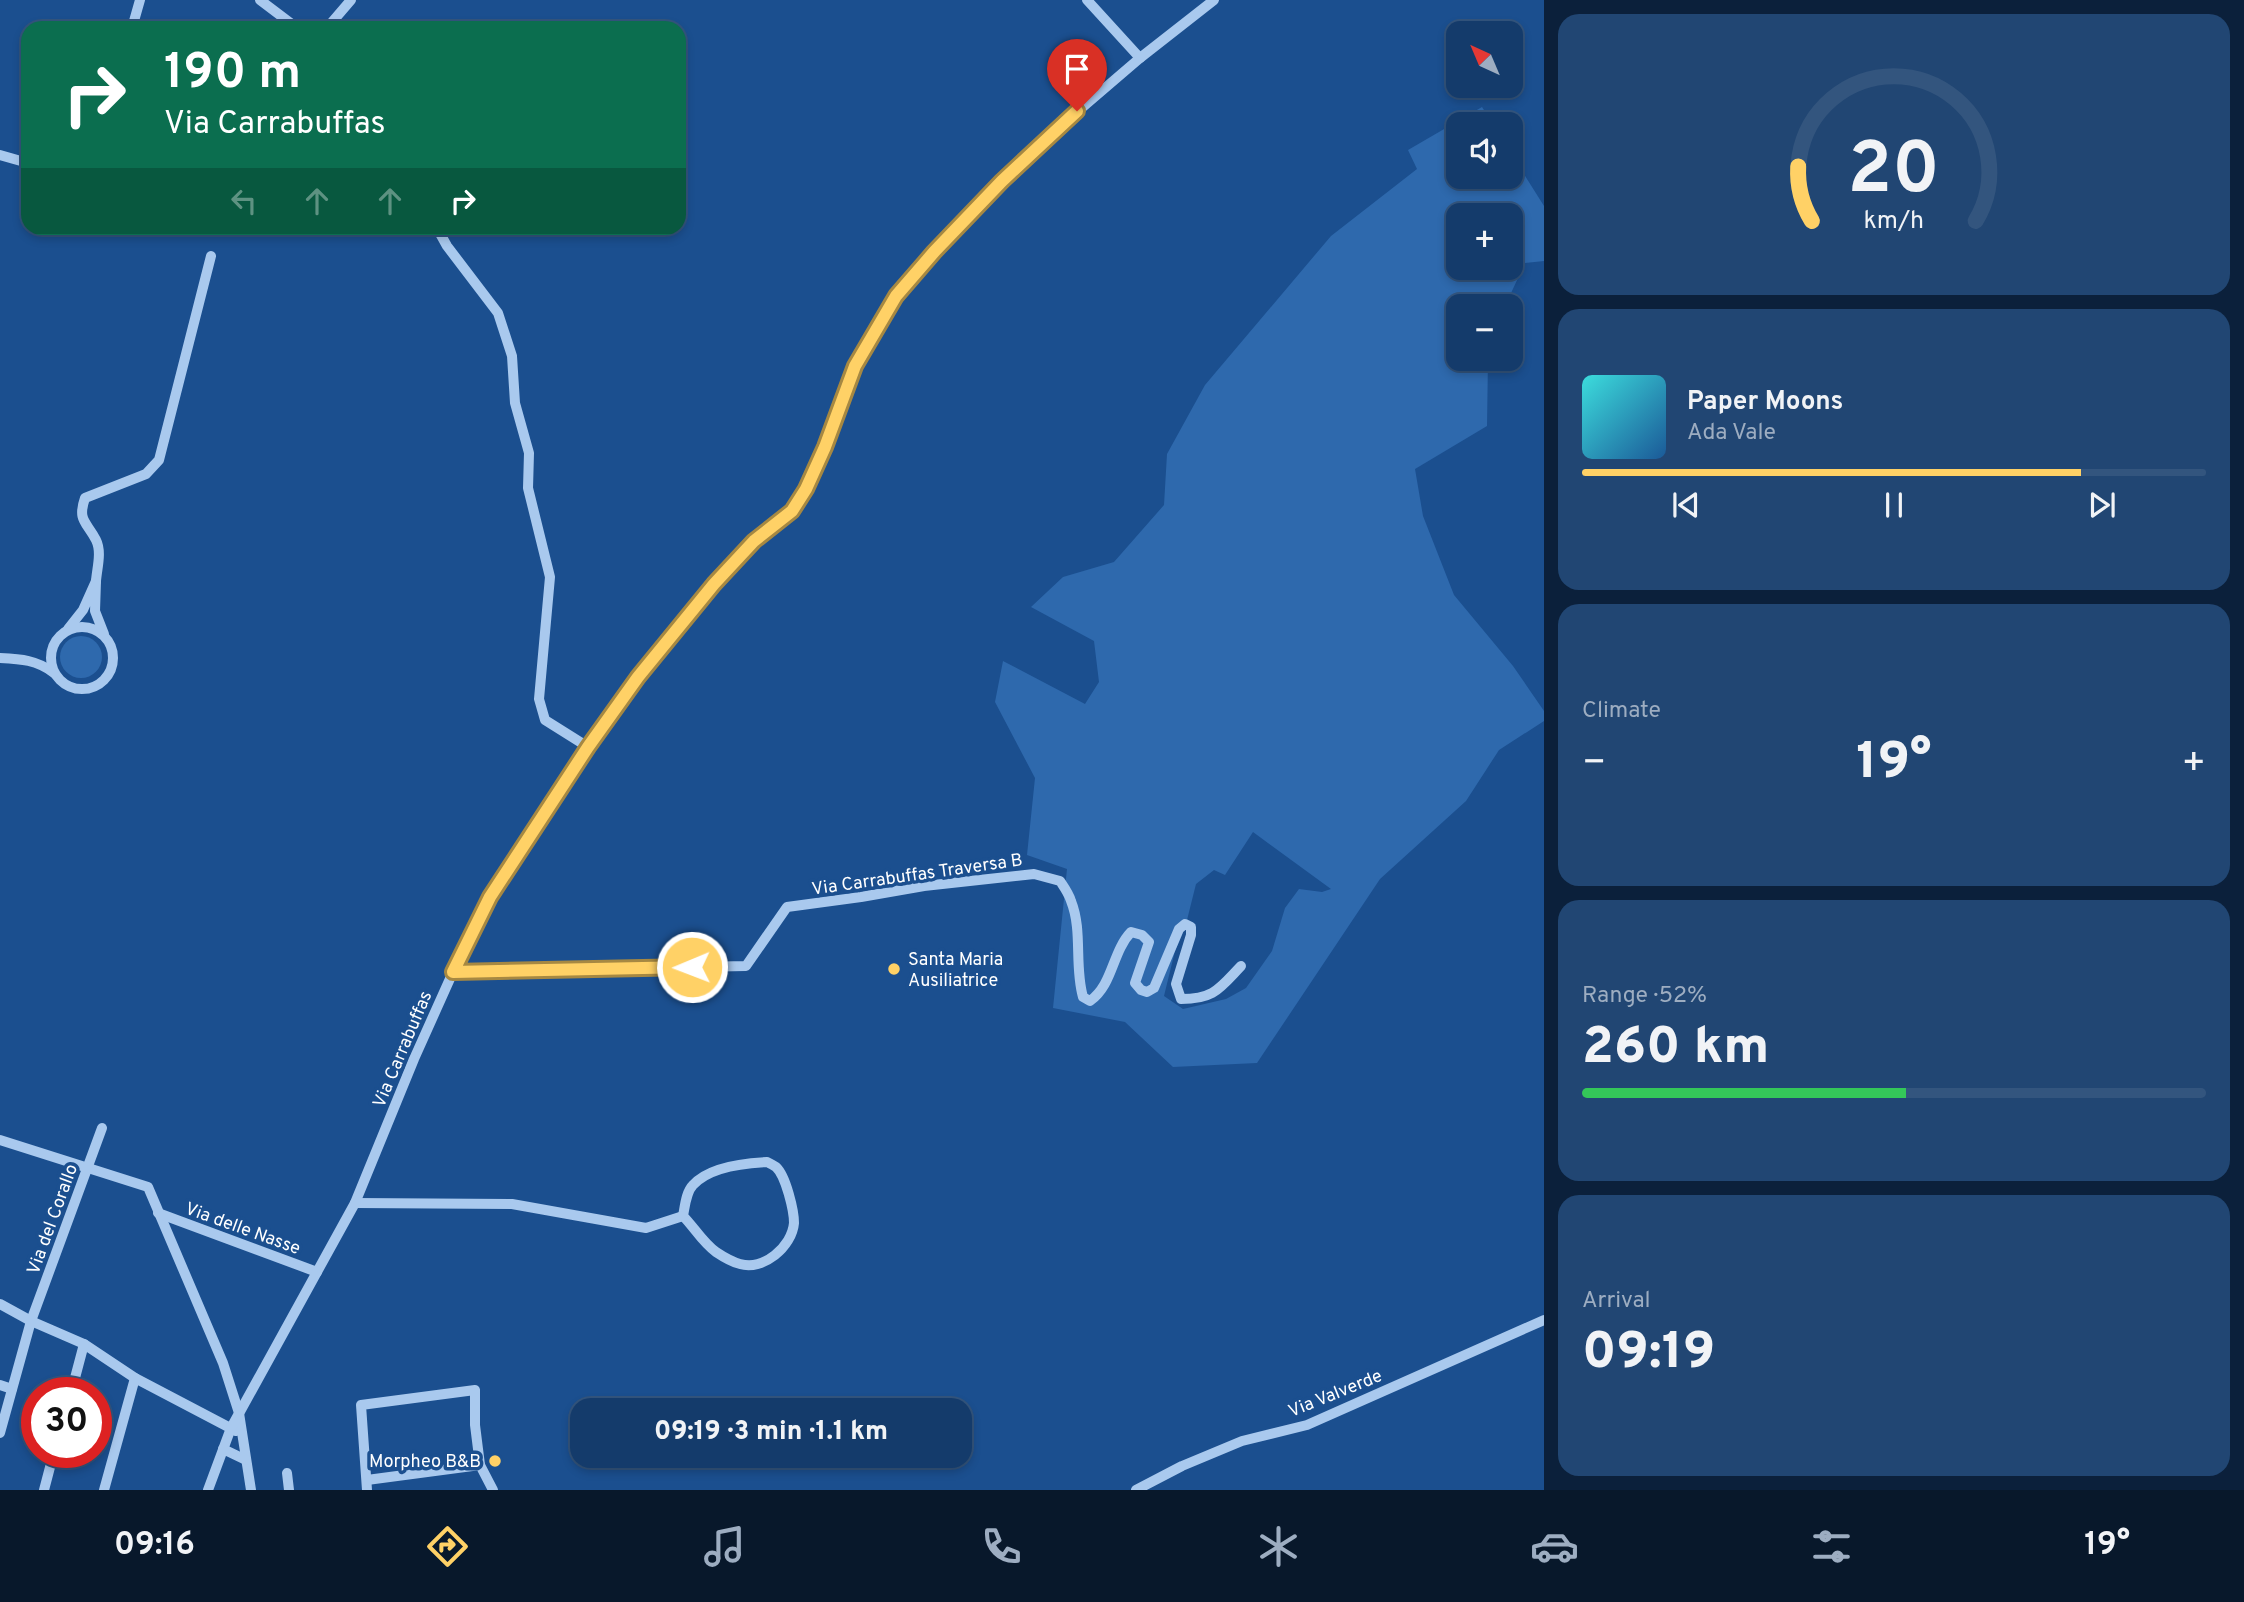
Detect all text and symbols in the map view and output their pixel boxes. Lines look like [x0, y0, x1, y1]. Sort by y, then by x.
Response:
north arrow [1446, 21, 1522, 98]
map controls [1446, 21, 1523, 371]
pin [1047, 39, 1107, 111]
text: 190 m [164, 44, 301, 106]
icon: right [49, 49, 140, 140]
icon: arrive [1058, 50, 1096, 88]
text: Via Carrabuffas [164, 105, 386, 145]
button: sound [1446, 112, 1523, 189]
text: 20 [1848, 127, 1940, 219]
icon: left [225, 182, 263, 220]
icon: ahead [298, 182, 336, 220]
icon: ahead [371, 182, 409, 220]
icon: right [444, 182, 482, 220]
button: + [1446, 203, 1523, 280]
text: km/h [1864, 205, 1924, 237]
button: − [1446, 294, 1523, 371]
text: Paper Moons [1687, 386, 1843, 419]
text: Ada Vale [1687, 419, 1776, 448]
icon: previous [1667, 486, 1705, 524]
icon: pause [1875, 486, 1913, 524]
icon: next [2083, 486, 2121, 524]
text: Climate [1582, 697, 1661, 726]
text: 19° [1856, 731, 1932, 797]
text: − [1582, 740, 1607, 789]
text: + [2181, 740, 2206, 789]
street label: Via Carrabuffas Traversa B [810, 849, 1024, 902]
position arrow [655, 930, 729, 1004]
place label: Santa Maria Ausiliatrice [908, 949, 1003, 993]
marker: Santa Maria Ausiliatrice [886, 961, 902, 977]
text: Range · 52% [1582, 982, 1707, 1011]
street label: Via Carrabuffas [368, 988, 438, 1111]
text: 260 km [1582, 1016, 1769, 1082]
street label: Via del Corallo [23, 1161, 84, 1278]
street label: Via delle Nasse [182, 1198, 303, 1261]
text: Arrival [1582, 1287, 1651, 1316]
text: 09:19 [1582, 1321, 1715, 1387]
street label: Via Valverde [1285, 1365, 1386, 1424]
speed limit sign: 30 [21, 1377, 112, 1468]
text: 09:19 · 3 min · 1.1 km [654, 1416, 888, 1449]
place label: Morpheo B&B [369, 1451, 481, 1474]
marker: Morpheo B&B [487, 1453, 503, 1469]
icon: directions [423, 1522, 472, 1571]
icon: music [700, 1522, 749, 1571]
icon: phone [977, 1522, 1026, 1571]
icon: climate [1254, 1522, 1303, 1571]
icon: car [1530, 1522, 1579, 1571]
icon: filters [1807, 1522, 1856, 1571]
text: 09:16 [114, 1526, 195, 1566]
text: 19° [2084, 1526, 2130, 1566]

